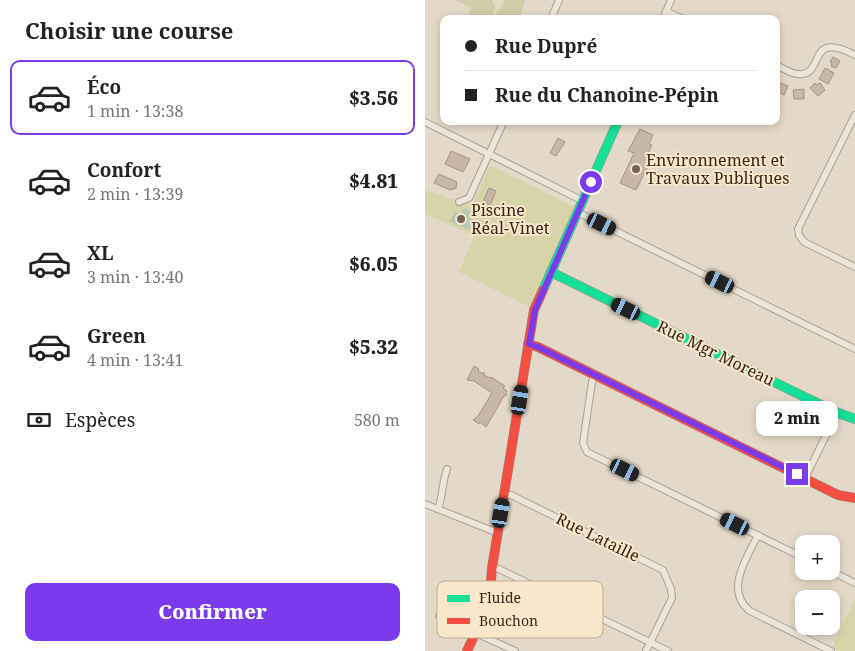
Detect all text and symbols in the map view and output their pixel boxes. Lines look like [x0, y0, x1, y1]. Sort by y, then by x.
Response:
text: Choisir une course [25, 15, 233, 45]
text: Rue Dupré [495, 33, 597, 59]
text: Éco [87, 74, 121, 100]
icon: car [27, 75, 72, 120]
text: Rue du Chanoine-Pépin [495, 82, 719, 108]
text: $3.56 [349, 85, 398, 111]
text: 1 min · 13:38 [87, 100, 183, 122]
place label: Environnement et Travaux Publiques [646, 149, 789, 189]
text: Confort [87, 157, 161, 183]
icon: car [27, 158, 72, 203]
marker: Environnement et Travaux Publiques [630, 163, 642, 175]
text: $4.81 [349, 168, 398, 194]
route start [580, 171, 602, 193]
text: 2 min · 13:39 [87, 183, 183, 205]
place label: Piscine Réal-Vinet [471, 199, 550, 239]
car [585, 211, 618, 237]
marker: Piscine Réal-Vinet [455, 213, 467, 225]
text: XL [87, 240, 113, 266]
icon: car [27, 241, 72, 286]
text: $6.05 [349, 251, 398, 277]
text: 3 min · 13:40 [87, 266, 183, 288]
car [703, 269, 736, 295]
car [609, 296, 642, 322]
street label: Rue Mgr Moreau [654, 315, 778, 391]
text: Green [87, 323, 146, 349]
icon: car [27, 324, 72, 369]
text: $5.32 [349, 334, 398, 360]
text: 4 min · 13:41 [87, 349, 183, 371]
car [510, 384, 529, 416]
callout: 2 min [756, 402, 838, 436]
icon: cash [25, 406, 53, 434]
text: Espèces [65, 407, 135, 433]
text: 2 min [774, 407, 820, 429]
text: 580 m [354, 409, 400, 431]
car [608, 457, 641, 483]
route end [786, 463, 808, 485]
car [491, 497, 510, 529]
street label: Rue Lataille [552, 507, 644, 567]
car [718, 511, 751, 537]
map controls [795, 535, 840, 635]
button: + [795, 535, 840, 580]
legend [437, 581, 603, 638]
button: Confirmer [25, 583, 400, 641]
text: Fluide [479, 588, 521, 607]
button: − [795, 590, 840, 635]
text: Bouchon [479, 611, 538, 630]

